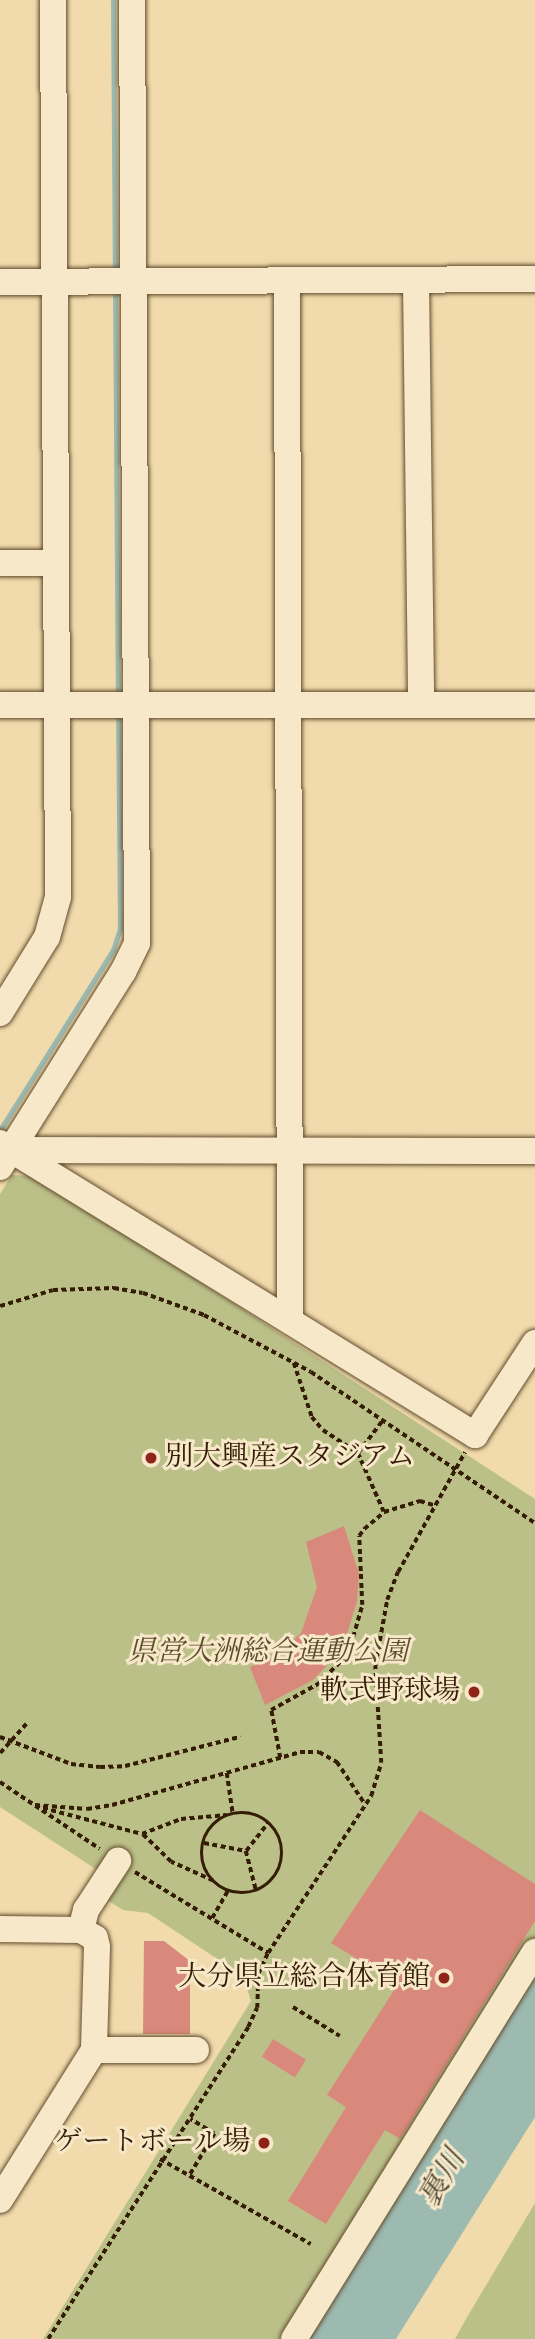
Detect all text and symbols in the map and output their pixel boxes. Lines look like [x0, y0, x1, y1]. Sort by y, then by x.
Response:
place label: 別大興産スタジアム [165, 1441, 417, 1475]
marker: 別大興産スタジアム [143, 1450, 159, 1466]
park label: 県営大洲総合運動公園 [128, 1636, 408, 1670]
place label: 軟式野球場 [320, 1675, 460, 1709]
marker: 軟式野球場 [466, 1684, 482, 1700]
place label: 大分県立総合体育館 [178, 1961, 430, 1995]
marker: 大分県立総合体育館 [436, 1970, 452, 1986]
place label: ゲートボール場 [54, 2126, 250, 2160]
marker: ゲートボール場 [256, 2135, 272, 2151]
water label: 裏川 [412, 2144, 474, 2214]

